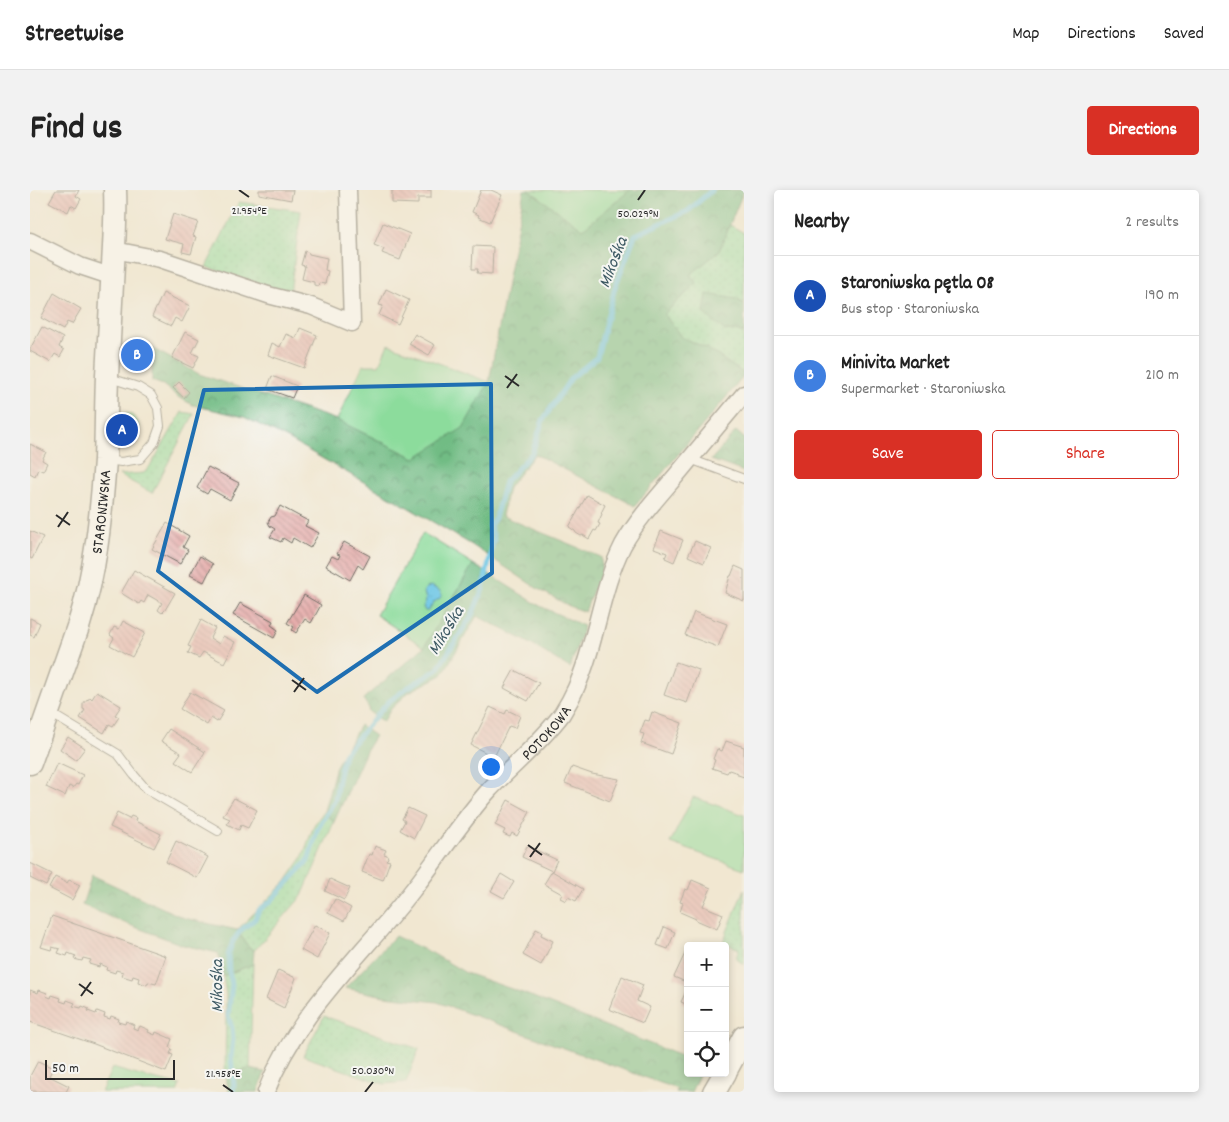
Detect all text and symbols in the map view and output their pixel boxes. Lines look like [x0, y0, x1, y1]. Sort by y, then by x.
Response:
text: Streetwise [25, 18, 124, 52]
text: Map [1012, 22, 1039, 47]
text: Directions [1067, 22, 1136, 47]
text: Saved [1164, 22, 1204, 47]
text: Find us [30, 105, 122, 155]
button: Directions [1087, 106, 1199, 155]
text: 21.954°E [231, 203, 267, 220]
text: 50.029°N [617, 206, 659, 223]
text: Nearby [794, 208, 849, 238]
text: 2 results [1125, 211, 1179, 234]
water label: Mikośka [593, 232, 636, 292]
text: Staroniwska pętla 08 [841, 271, 994, 298]
text: A [806, 284, 814, 307]
text: 190 m [1145, 284, 1179, 307]
text: Bus stop · Staroniwska [841, 298, 979, 321]
pin: B [121, 336, 153, 374]
text: Minivita Market [841, 351, 950, 378]
text: B [806, 364, 814, 387]
text: 210 m [1145, 364, 1179, 387]
text: Supermarket · Staroniwska [841, 378, 1005, 401]
pin: A [106, 411, 138, 449]
button: Save [794, 430, 982, 479]
button: Share [992, 430, 1179, 479]
street label: STARONIWSKA [86, 469, 118, 556]
water label: Mikośka [423, 601, 472, 660]
street label: POTOKOWA [517, 701, 579, 766]
your location [478, 754, 504, 780]
map controls [684, 942, 729, 1077]
button: + [684, 942, 729, 987]
water label: Mikośka [206, 958, 231, 1012]
button: − [684, 987, 729, 1032]
button: locate [684, 1032, 729, 1077]
scale bar [45, 1057, 175, 1080]
text: 50 m [52, 1059, 79, 1079]
text: 50.030°N [352, 1063, 394, 1080]
text: 21.958°E [205, 1066, 241, 1083]

